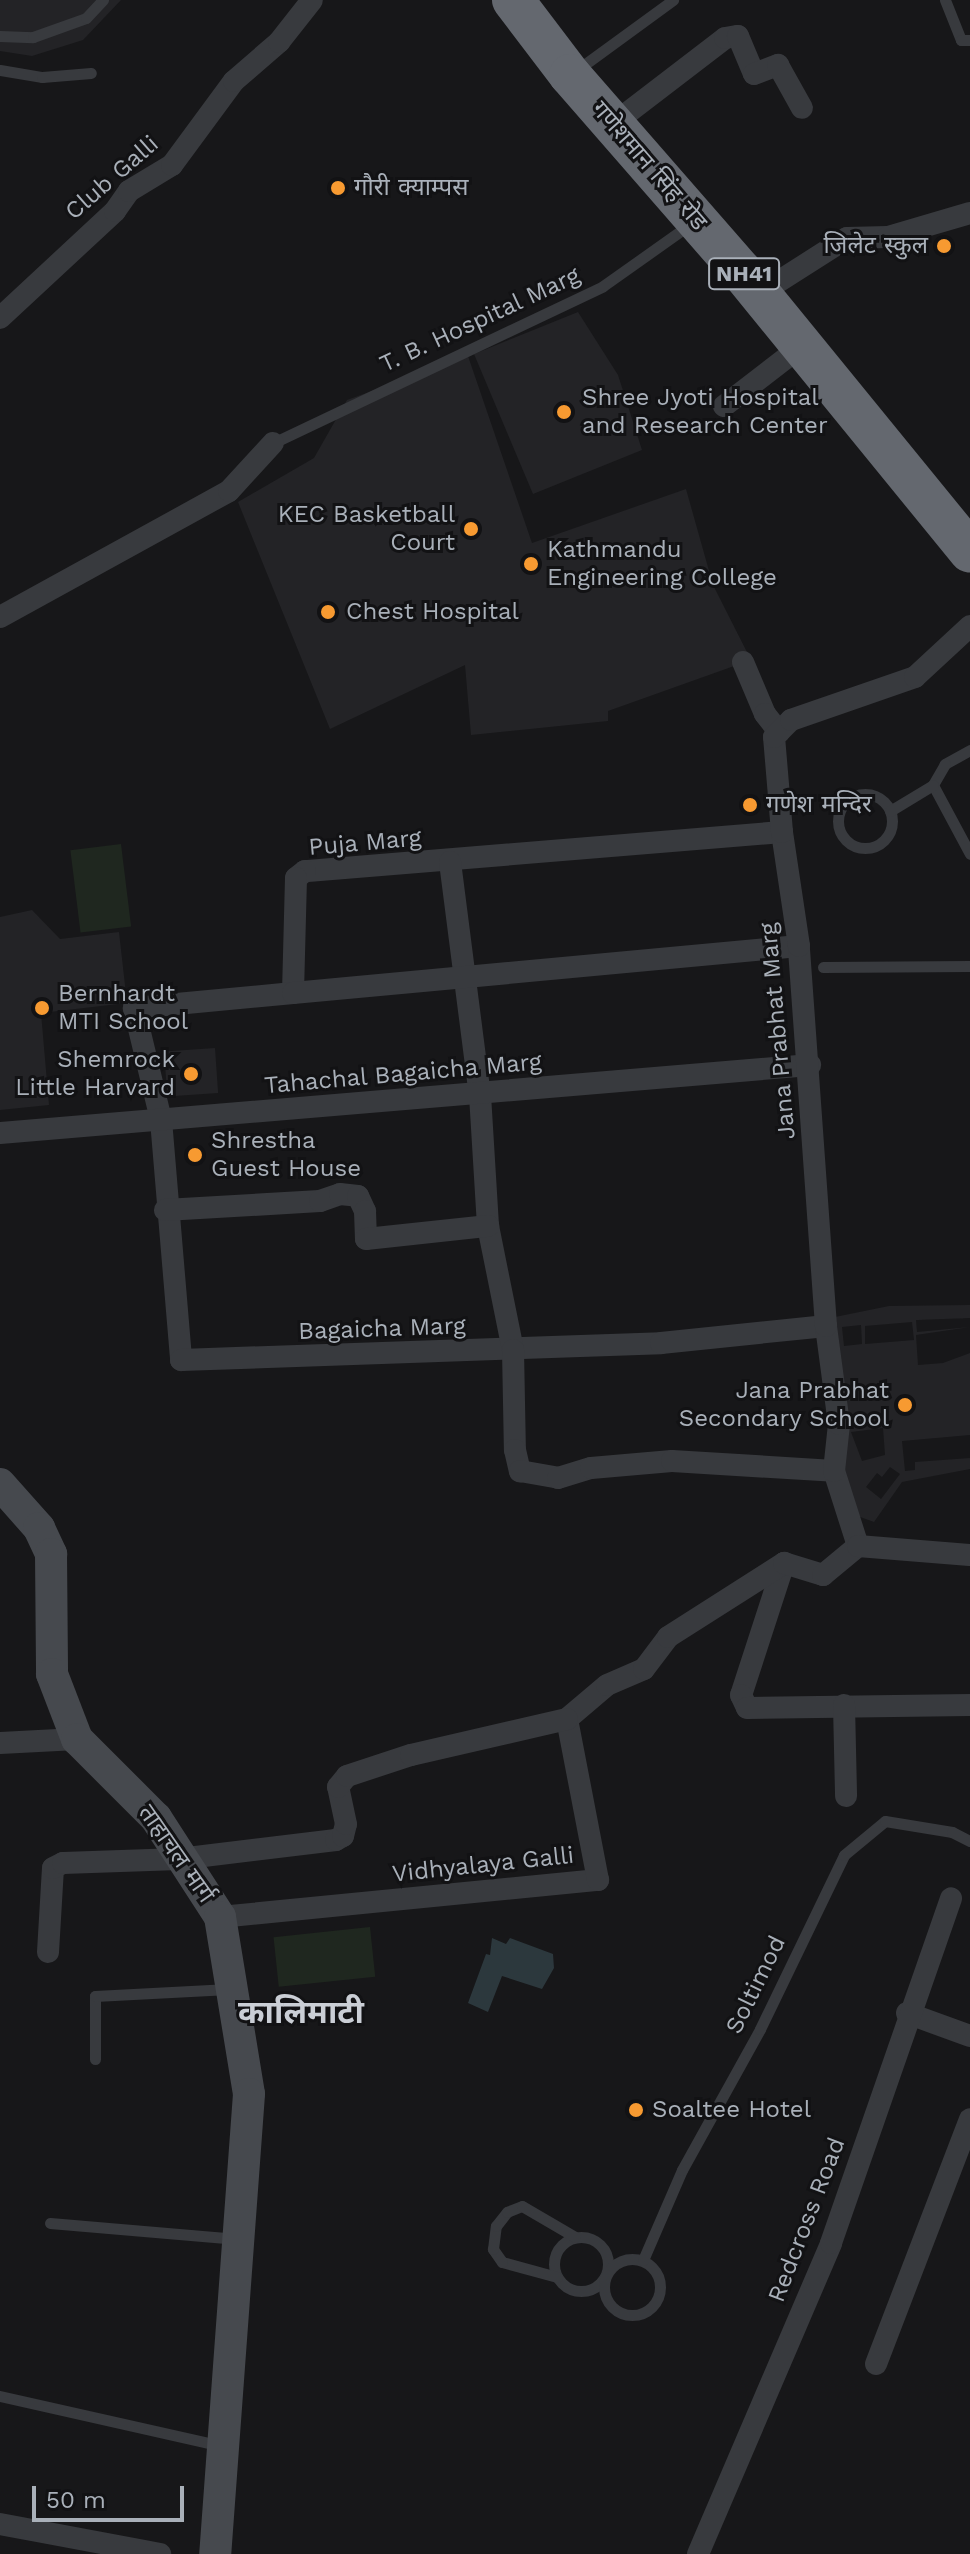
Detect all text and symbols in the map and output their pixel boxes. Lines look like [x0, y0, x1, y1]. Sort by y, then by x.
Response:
street label: गणेशमान सिंह रोड [585, 96, 713, 236]
street label: Club Galli [60, 130, 164, 226]
place label: गौरी क्याम्पस [354, 174, 468, 202]
marker: गौरी क्याम्पस [329, 179, 347, 197]
place label: जिलेट स्कुल [823, 232, 928, 260]
marker: जिलेट स्कुल [935, 237, 953, 255]
road number: NH41 [708, 256, 780, 292]
street label: T. B. Hospital Marg [375, 261, 585, 379]
place label: Shree Jyoti Hospital and Research Center [582, 384, 828, 440]
marker: Shree Jyoti Hospital and Research Center [553, 401, 575, 423]
place label: KEC Basketball Court [278, 501, 455, 557]
marker: KEC Basketball Court [462, 520, 480, 538]
place label: Kathmandu Engineering College [547, 536, 777, 592]
marker: Kathmandu Engineering College [522, 555, 540, 573]
place label: Chest Hospital [346, 598, 519, 626]
marker: Chest Hospital [317, 601, 339, 623]
place label: गणेश मन्दिर [766, 791, 872, 819]
marker: गणेश मन्दिर [741, 796, 759, 814]
street label: Puja Marg [307, 824, 423, 862]
street label: Jana Prabhat Marg [754, 921, 802, 1141]
place label: Bernhardt MTI School [58, 980, 188, 1036]
marker: Bernhardt MTI School [33, 999, 51, 1017]
place label: Shemrock Little Harvard [15, 1046, 175, 1102]
street label: Tahachal Bagaicha Marg [263, 1047, 543, 1101]
marker: Shemrock Little Harvard [182, 1065, 200, 1083]
place label: Shrestha Guest House [211, 1127, 361, 1183]
marker: Shrestha Guest House [186, 1146, 204, 1164]
street label: Bagaicha Marg [298, 1312, 466, 1346]
place label: Jana Prabhat Secondary School [678, 1377, 889, 1433]
marker: Jana Prabhat Secondary School [896, 1396, 914, 1414]
street label: ताहाचल मार्ग [132, 1800, 220, 1908]
street label: Vidhyalaya Galli [390, 1841, 576, 1889]
street label: Soltimod [720, 1931, 792, 2039]
district label: कालिमाटी [238, 1993, 364, 2031]
place label: Soaltee Hotel [652, 2096, 811, 2124]
marker: Soaltee Hotel [627, 2101, 645, 2119]
street label: Redcross Road [762, 2134, 852, 2306]
scale bar [36, 2470, 188, 2520]
text: 50 m [46, 2486, 106, 2514]

